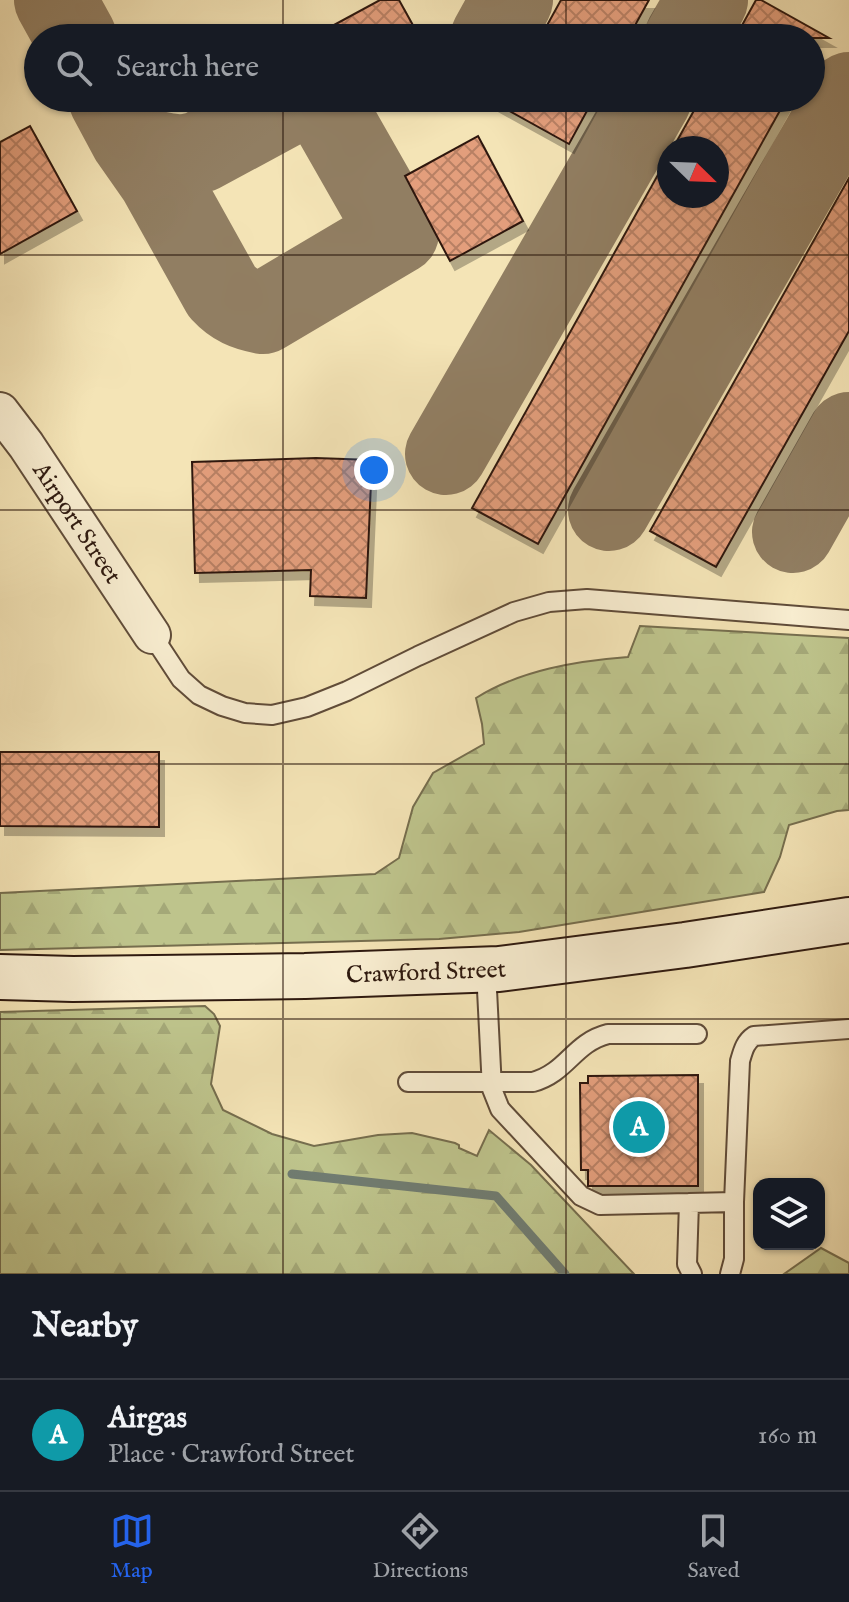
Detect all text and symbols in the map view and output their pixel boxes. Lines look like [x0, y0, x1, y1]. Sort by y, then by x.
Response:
search box [24, 24, 825, 112]
icon: search [52, 46, 96, 90]
text: Search here [116, 49, 259, 87]
north arrow [657, 136, 729, 208]
your location [354, 450, 394, 490]
street label: Airport Street [24, 456, 128, 590]
street label: Crawford Street [346, 954, 508, 992]
pin: A [613, 1097, 665, 1157]
map controls [753, 1178, 825, 1250]
button: layers [753, 1178, 825, 1250]
text: Nearby [32, 1305, 138, 1348]
text: Airgas [108, 1400, 187, 1438]
text: A [49, 1419, 67, 1452]
text: 160 m [758, 1419, 817, 1452]
text: Place · Crawford Street [108, 1438, 354, 1471]
tab: Map [110, 1509, 154, 1585]
tab: Directions [373, 1509, 468, 1585]
tab: Saved [687, 1509, 739, 1585]

